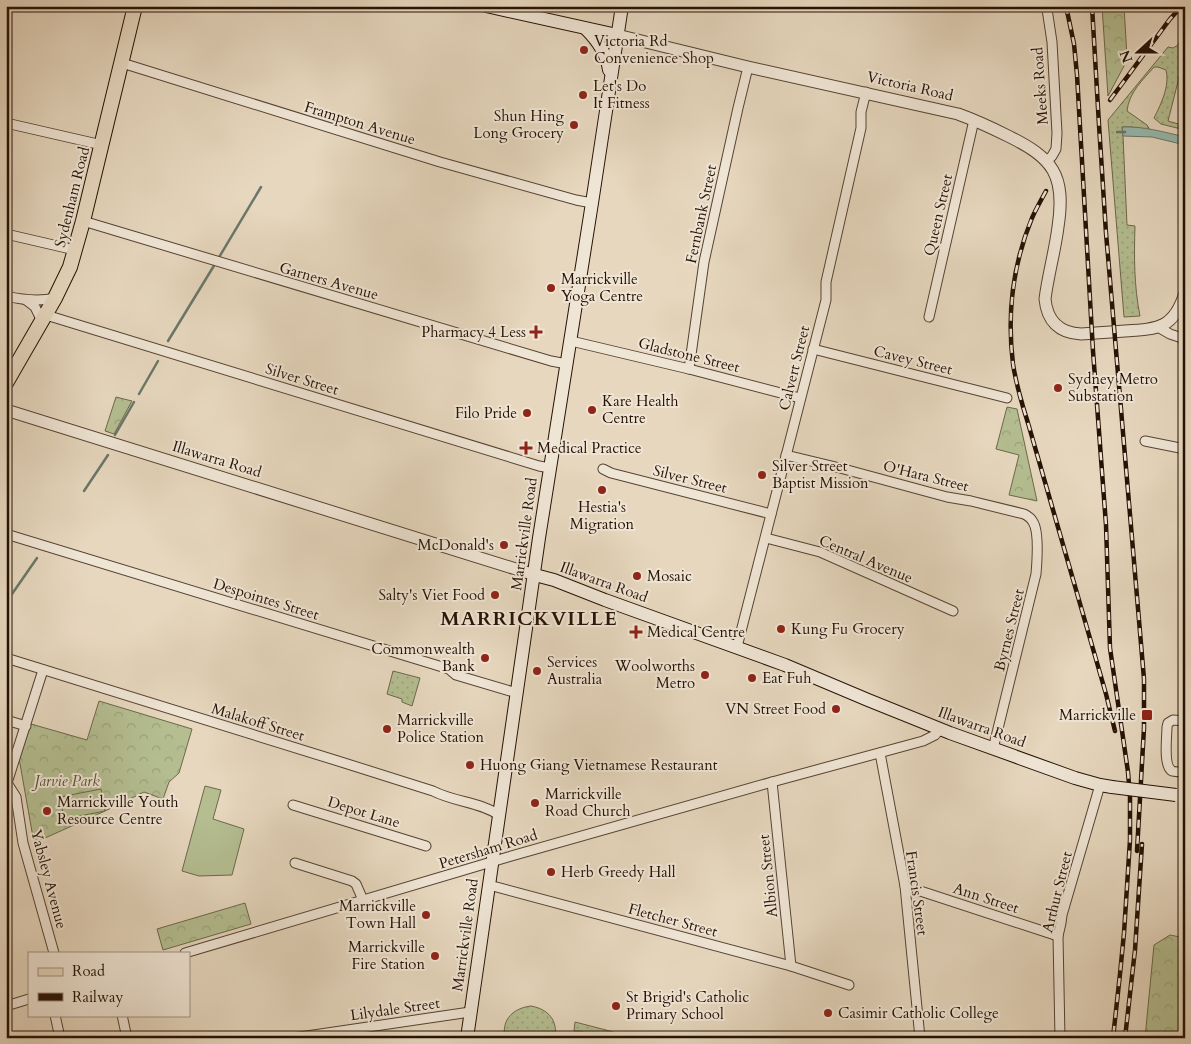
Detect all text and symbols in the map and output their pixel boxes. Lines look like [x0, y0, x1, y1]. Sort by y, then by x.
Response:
north arrow [1114, 28, 1164, 78]
place label: Victoria Rd Convenience Shop [594, 31, 714, 68]
marker: Victoria Rd Convenience Shop [578, 44, 590, 56]
street label: Meeks Road [1027, 46, 1053, 126]
text: N [1115, 47, 1137, 66]
street label: Victoria Road [865, 66, 955, 106]
place label: Let's Do It Fitness [593, 76, 650, 113]
marker: Let's Do It Fitness [577, 89, 589, 101]
street label: Frampton Avenue [302, 97, 418, 149]
place label: Shun Hing Long Grocery [473, 106, 565, 143]
marker: Shun Hing Long Grocery [568, 119, 580, 131]
street label: Sydenham Road [50, 145, 94, 249]
street label: Fernbank Street [681, 162, 721, 265]
street label: Queen Street [919, 172, 957, 258]
street label: Garners Avenue [277, 257, 381, 305]
place label: Marrickville Yoga Centre [561, 269, 643, 306]
marker: Marrickville Yoga Centre [545, 282, 557, 294]
place label: Pharmacy 4 Less [421, 322, 526, 342]
street label: Calvert Street [774, 323, 814, 412]
marker: Pharmacy 4 Less [530, 326, 542, 338]
street label: Gladstone Street [636, 333, 742, 377]
street label: Cavey Street [872, 341, 955, 379]
street label: Silver Street [263, 358, 341, 400]
place label: Sydney Metro Substation [1068, 369, 1158, 406]
marker: Sydney Metro Substation [1052, 382, 1064, 394]
place label: Kare Health Centre [602, 391, 679, 428]
place label: Filo Pride [455, 403, 517, 423]
marker: Kare Health Centre [586, 404, 598, 416]
marker: Filo Pride [521, 407, 533, 419]
street label: Illawarra Road [170, 436, 264, 482]
place label: Medical Practice [537, 438, 642, 458]
marker: Medical Practice [519, 441, 533, 455]
place label: Silver Street Baptist Mission [772, 456, 869, 493]
street label: O'Hara Street [881, 456, 971, 496]
street label: Silver Street [651, 460, 729, 498]
marker: Silver Street Baptist Mission [756, 469, 768, 481]
street label: Marrickville Road [506, 476, 542, 592]
marker: Hestia's Migration [596, 484, 608, 496]
place label: Hestia's Migration [570, 497, 635, 534]
street label: Central Avenue [816, 530, 916, 588]
place label: McDonald's [418, 535, 494, 555]
marker: McDonald's [498, 539, 510, 551]
street label: Illawarra Road [557, 557, 651, 607]
place label: Mosaic [647, 566, 692, 586]
marker: Mosaic [631, 570, 643, 582]
street label: Despointes Street [211, 573, 322, 625]
place label: Salty's Viet Food [379, 585, 485, 605]
street label: Byrnes Street [989, 587, 1029, 673]
marker: Salty's Viet Food [489, 589, 501, 601]
district label: MARRICKVILLE [440, 605, 618, 632]
place label: Kung Fu Grocery [791, 619, 905, 639]
place label: Medical Centre [647, 622, 745, 642]
marker: Kung Fu Grocery [775, 623, 787, 635]
marker: Medical Centre [629, 625, 643, 639]
place label: Commonwealth Bank [371, 639, 476, 676]
marker: Commonwealth Bank [479, 652, 491, 664]
place label: Services Australia [547, 652, 603, 689]
place label: Woolworths Metro [614, 656, 695, 693]
marker: Services Australia [531, 665, 543, 677]
place label: Eat Fuh [762, 668, 812, 688]
marker: Woolworths Metro [699, 669, 711, 681]
marker: Eat Fuh [746, 672, 758, 684]
street label: Malakoff Street [209, 698, 307, 746]
place label: VN Street Food [725, 699, 826, 719]
street label: Illawarra Road [935, 702, 1029, 752]
marker: VN Street Food [830, 703, 842, 715]
place label: Marrickville [1059, 705, 1136, 725]
marker: Marrickville [1140, 708, 1154, 722]
place label: Marrickville Police Station [397, 710, 484, 747]
marker: Marrickville Police Station [381, 723, 393, 735]
place label: Huong Giang Vietnamese Restaurant [480, 755, 718, 775]
marker: Huong Giang Vietnamese Restaurant [464, 759, 476, 771]
park label: Jarvie Park [30, 771, 100, 791]
place label: Marrickville Road Church [545, 784, 631, 821]
place label: Marrickville Youth Resource Centre [57, 792, 179, 829]
street label: Depot Lane [325, 792, 403, 833]
marker: Marrickville Road Church [529, 797, 541, 809]
marker: Marrickville Youth Resource Centre [41, 805, 53, 817]
street label: Petersham Road [436, 825, 540, 873]
street label: Yabsley Avenue [26, 827, 72, 931]
street label: Albion Street [754, 833, 782, 919]
street label: Francis Street [901, 849, 933, 937]
street label: Arthur Street [1037, 849, 1077, 935]
place label: Herb Greedy Hall [561, 862, 676, 882]
marker: Herb Greedy Hall [545, 866, 557, 878]
street label: Marrickville Road [447, 877, 483, 993]
street label: Ann Street [951, 878, 1022, 918]
place label: Marrickville Town Hall [339, 896, 416, 933]
street label: Fletcher Street [626, 899, 720, 942]
marker: Marrickville Town Hall [420, 909, 432, 921]
place label: Marrickville Fire Station [348, 937, 425, 974]
marker: Marrickville Fire Station [429, 950, 441, 962]
legend [28, 952, 190, 1016]
text: Road [72, 961, 105, 981]
text: Railway [72, 987, 123, 1007]
place label: St Brigid's Catholic Primary School [626, 987, 749, 1024]
street label: Lilydale Street [349, 993, 441, 1025]
marker: St Brigid's Catholic Primary School [610, 1000, 622, 1012]
place label: Casimir Catholic College [838, 1003, 999, 1023]
marker: Casimir Catholic College [822, 1007, 834, 1019]

